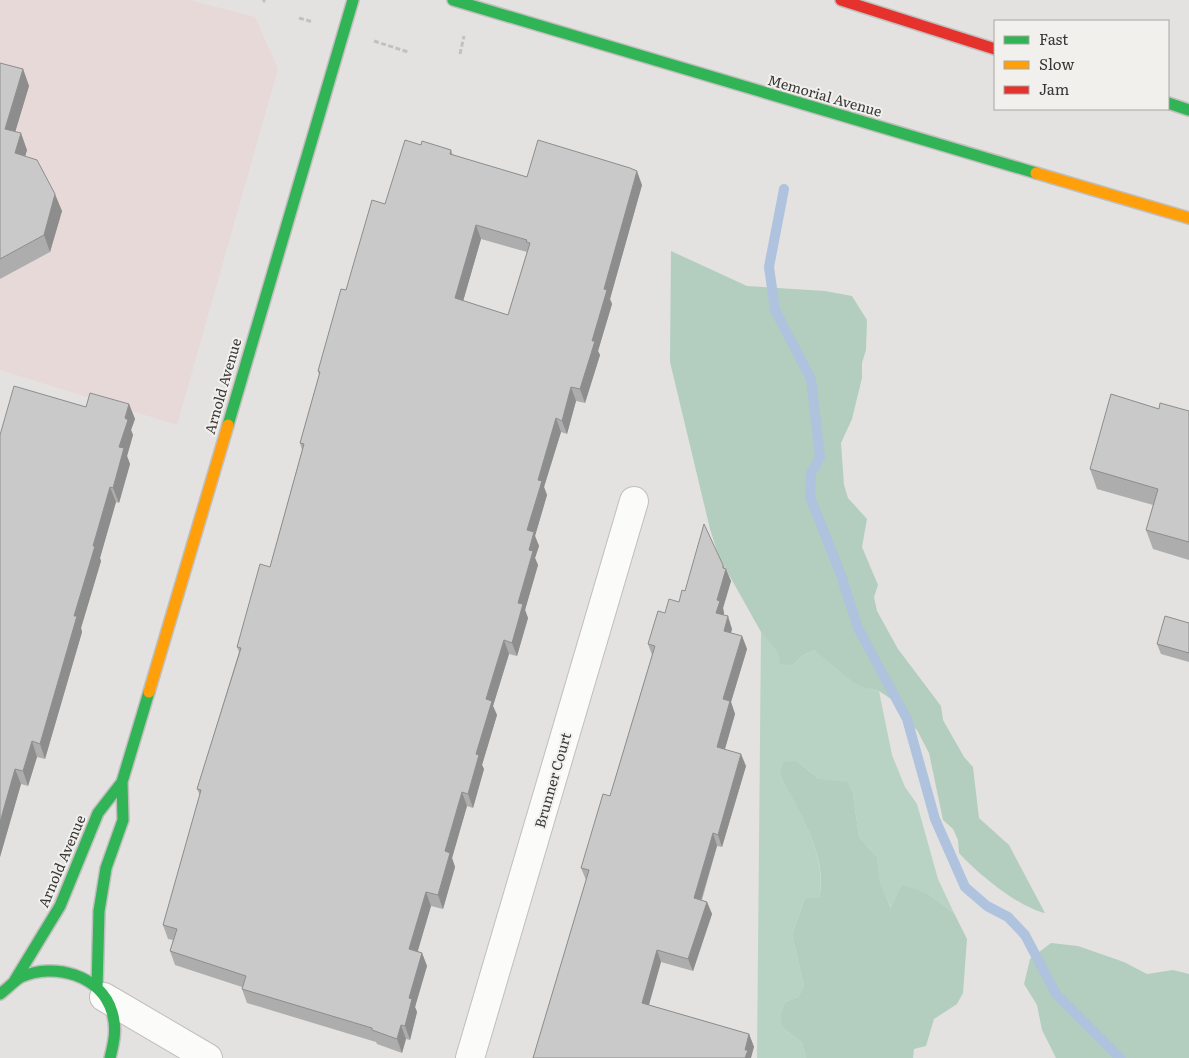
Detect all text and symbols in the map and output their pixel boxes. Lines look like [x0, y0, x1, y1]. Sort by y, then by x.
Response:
legend [994, 20, 1169, 110]
text: Fast [1039, 27, 1068, 50]
text: Slow [1039, 52, 1074, 75]
street label: Memorial Avenue [766, 69, 884, 121]
text: Jam [1039, 77, 1070, 100]
street label: Arnold Avenue [199, 336, 245, 436]
street label: Brunner Court [529, 729, 575, 830]
street label: Arnold Avenue [32, 812, 90, 910]

